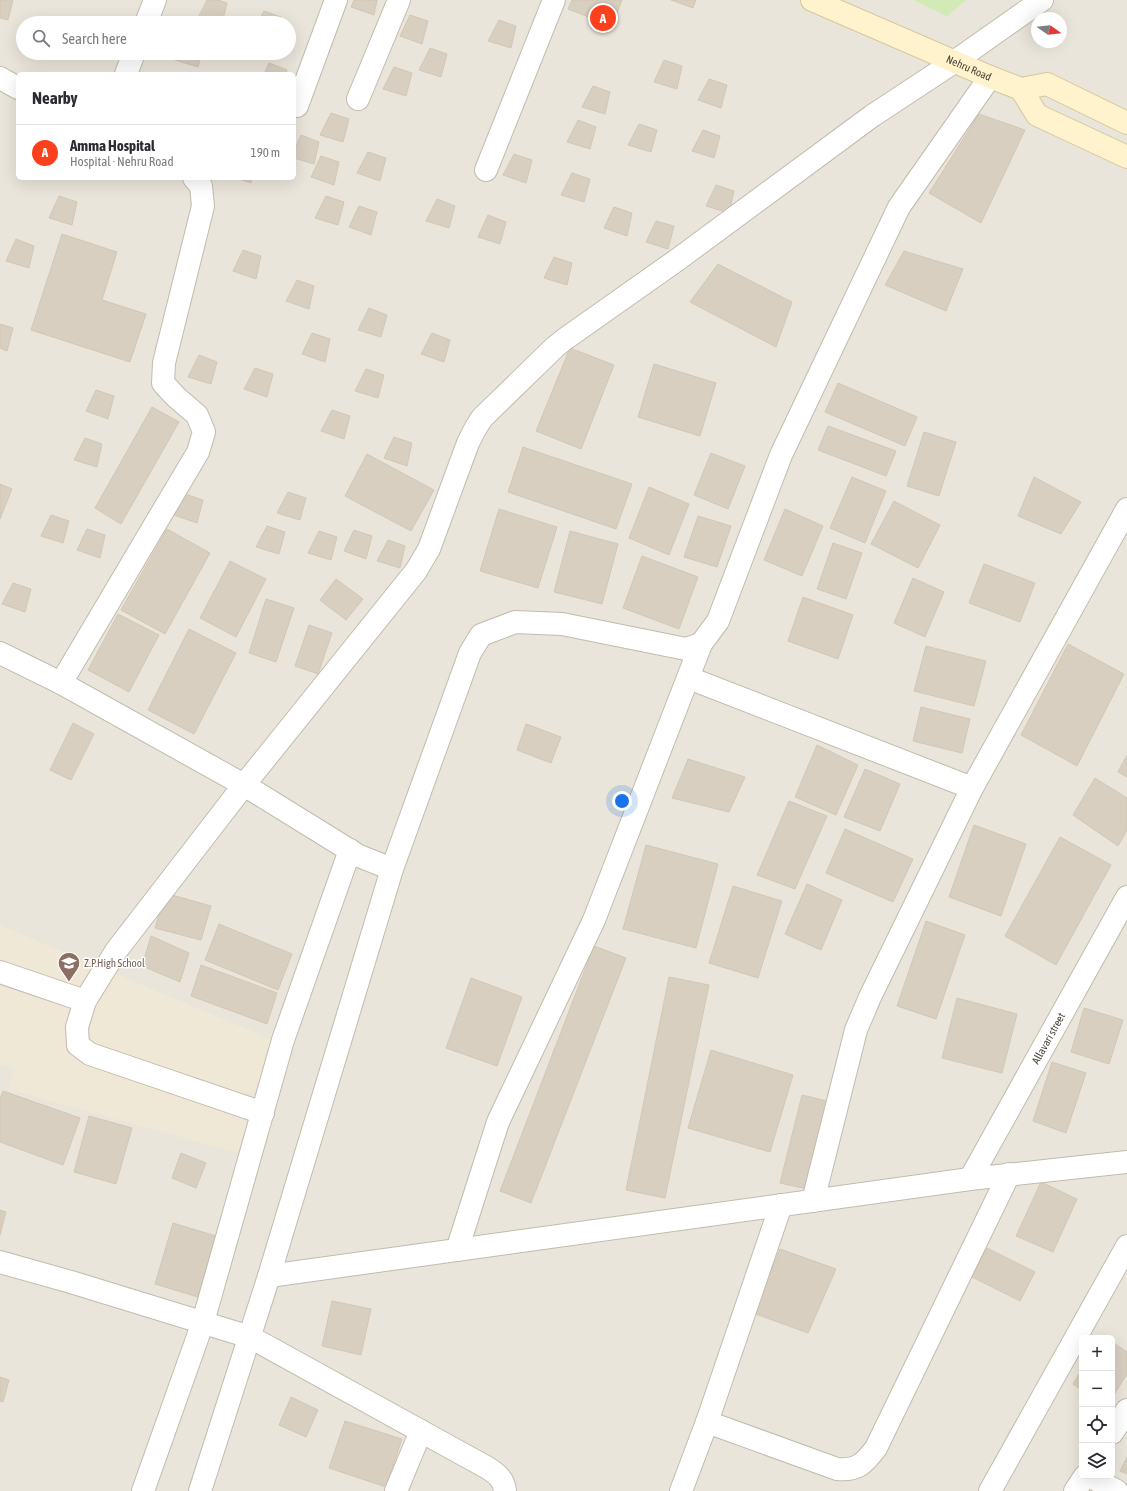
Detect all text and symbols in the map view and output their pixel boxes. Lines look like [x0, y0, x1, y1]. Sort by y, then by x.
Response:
pin: A [590, 3, 616, 33]
north arrow [1031, 12, 1067, 48]
search box [16, 16, 296, 60]
icon: search [30, 27, 52, 49]
text: Search here [62, 30, 127, 47]
street label: Nehru Road [945, 53, 993, 83]
text: Nearby [32, 88, 78, 108]
text: Amma Hospital [70, 137, 155, 154]
text: A [42, 145, 48, 160]
text: 190 m [251, 145, 280, 160]
text: Hospital · Nehru Road [70, 154, 174, 169]
your location [612, 791, 632, 811]
school or university icon: Z.P.High School [56, 950, 82, 983]
place label: Z.P.High School [84, 957, 145, 969]
street label: Allavari street [1029, 1011, 1067, 1066]
map controls [1079, 1335, 1115, 1479]
button: + [1079, 1335, 1115, 1371]
button: − [1079, 1371, 1115, 1407]
button: locate [1079, 1407, 1115, 1443]
button: layers [1079, 1443, 1115, 1479]

